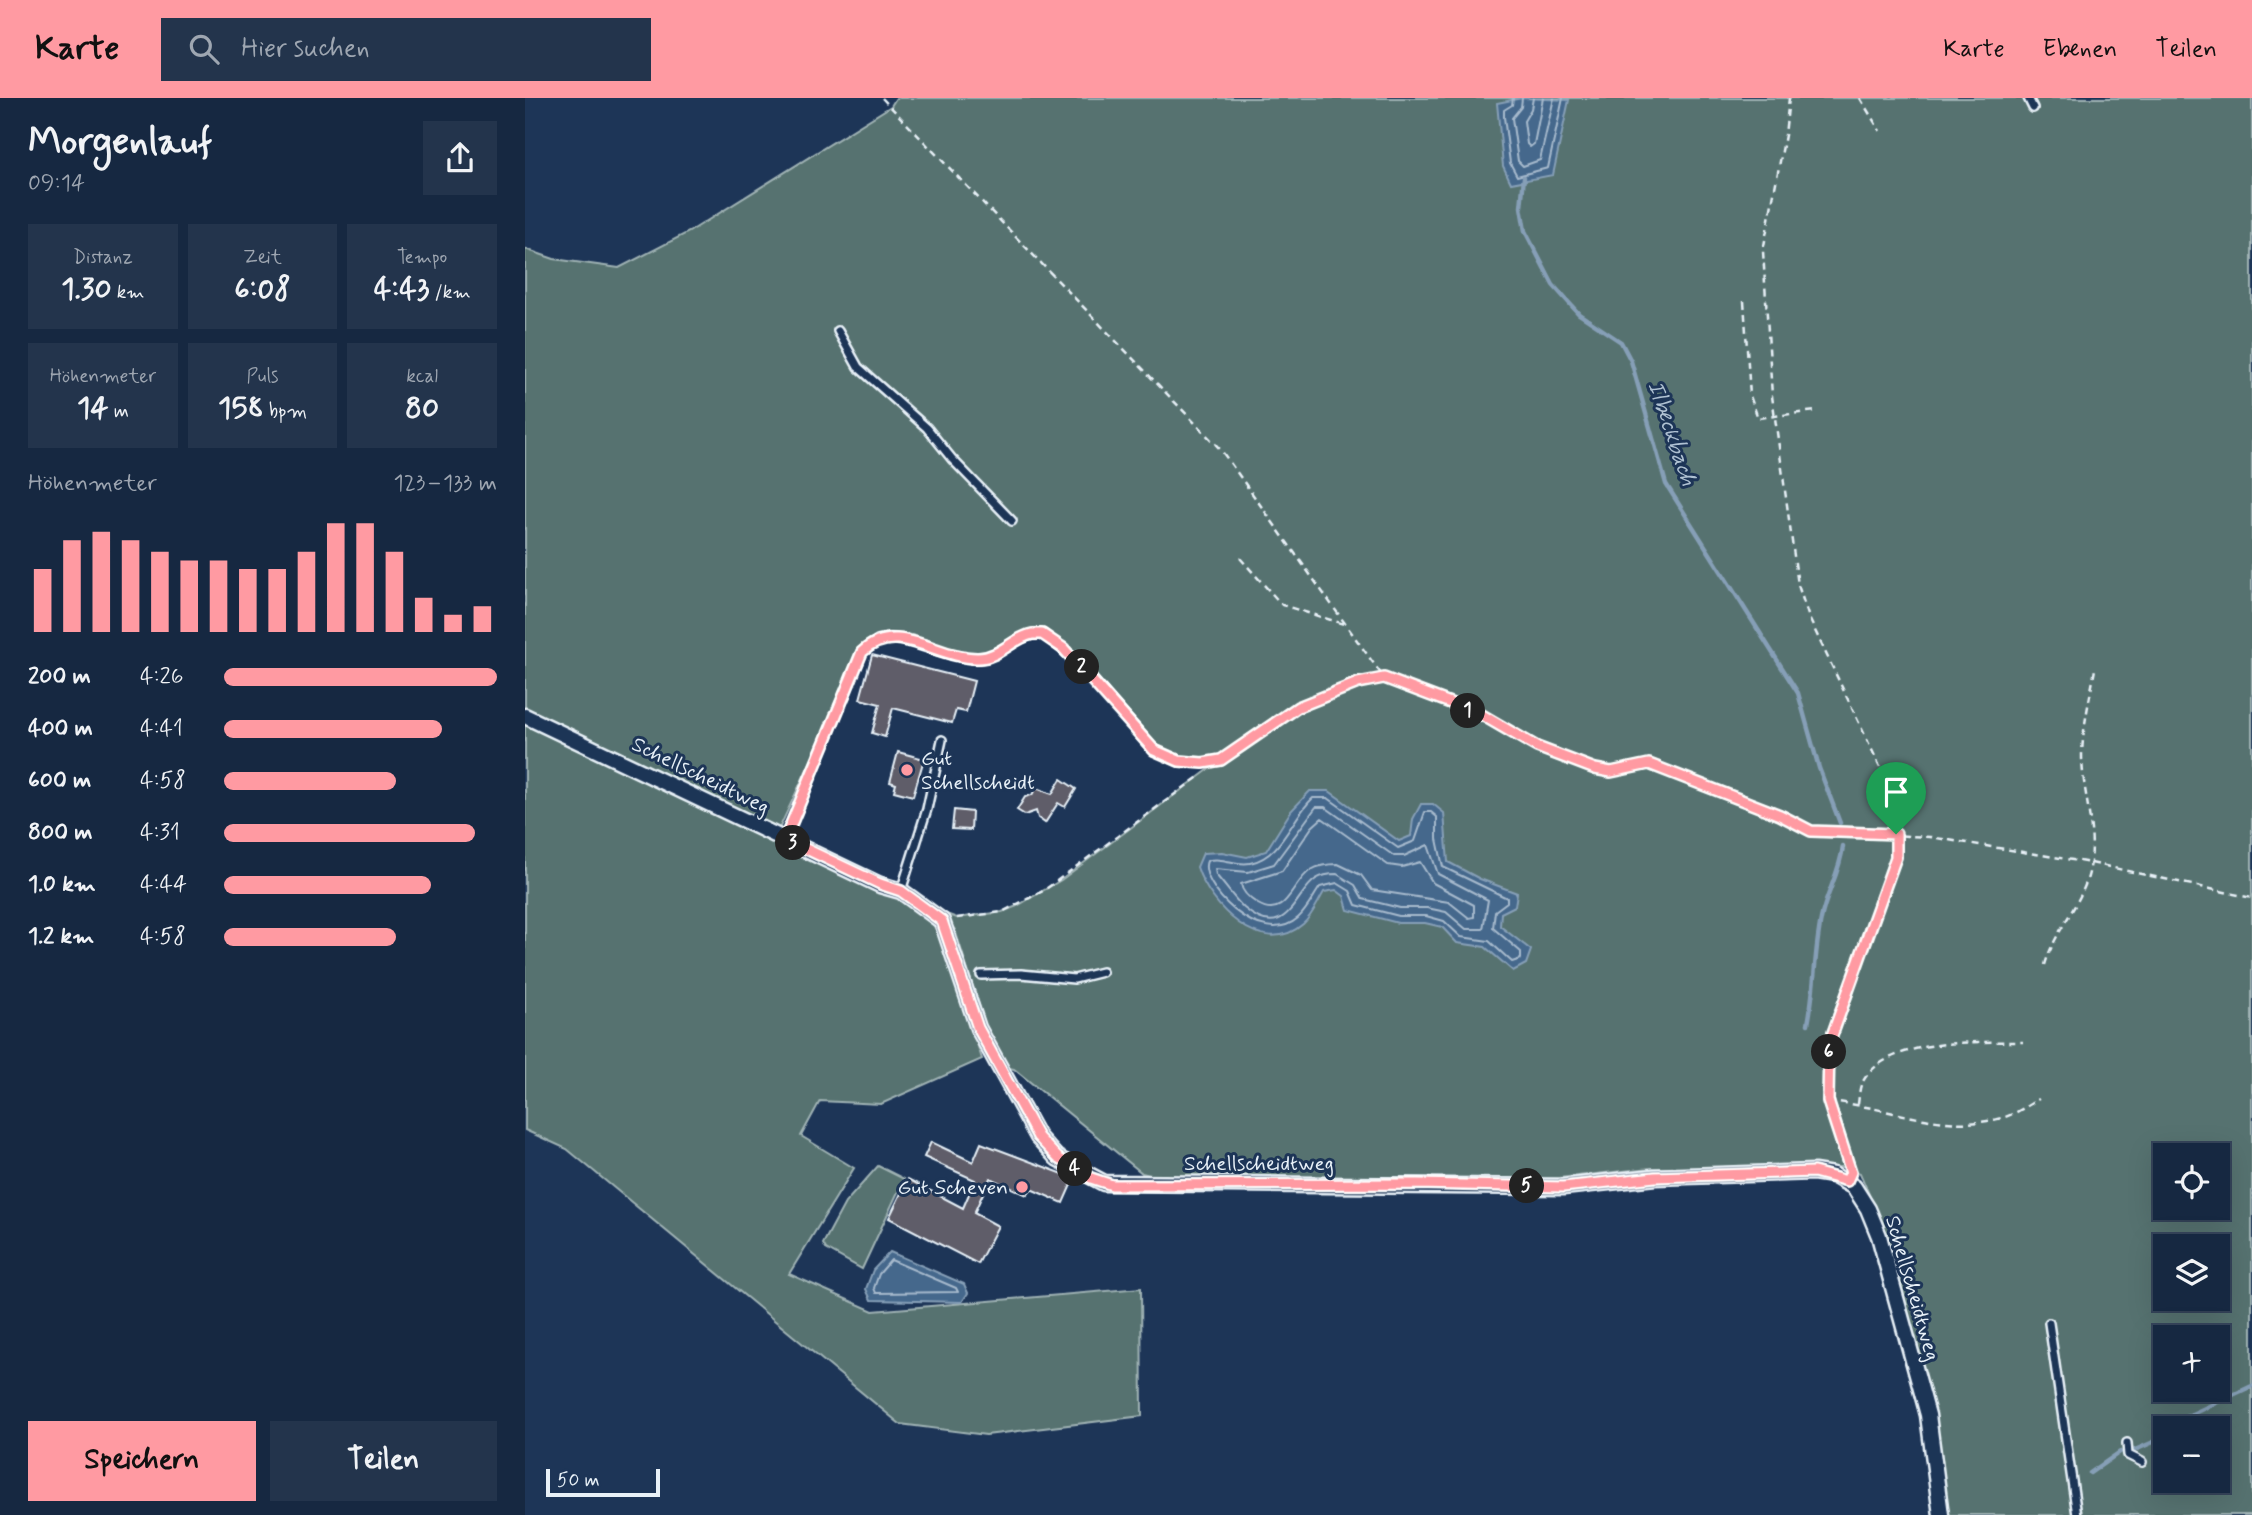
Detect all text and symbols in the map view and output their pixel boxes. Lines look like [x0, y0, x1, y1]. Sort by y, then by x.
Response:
search box [161, 18, 651, 81]
text: Karte [35, 27, 119, 71]
icon: search [185, 30, 223, 68]
text: Hier suchen [241, 32, 370, 66]
text: Karte [1943, 34, 2005, 65]
text: Ebenen [2043, 34, 2117, 65]
text: Teilen [2155, 34, 2217, 65]
text: Morgenlauf [28, 118, 212, 167]
button: share [423, 121, 497, 195]
text: 09:14 [28, 169, 85, 199]
text: Distanz [73, 245, 133, 270]
text: Zeit [243, 245, 282, 270]
text: Tempo [397, 245, 447, 270]
text: 1.30 [61, 270, 112, 309]
text: 6:08 [234, 270, 291, 309]
text: 4:43 [374, 270, 429, 309]
text: km [112, 280, 144, 305]
text: /km [429, 280, 471, 305]
text: Höhenmeter [50, 364, 156, 389]
text: Puls [246, 364, 279, 389]
text: kcal [406, 364, 438, 389]
water label: Ilbeckbach [1639, 377, 1703, 490]
text: 14 [77, 389, 109, 428]
text: 158 [218, 389, 264, 428]
text: 80 [405, 389, 439, 428]
text: m [109, 399, 129, 424]
text: bpm [264, 399, 307, 424]
text: Höhenmeter [28, 469, 157, 499]
text: 123–133 m [394, 469, 497, 499]
pin: 2 [1065, 650, 1099, 684]
text: 2 [1077, 654, 1086, 679]
text: 200 m [28, 662, 91, 692]
text: 4:26 [140, 662, 184, 692]
pin: 1 [1451, 694, 1485, 728]
text: 1 [1463, 698, 1472, 723]
text: 400 m [28, 714, 93, 744]
text: 4:41 [140, 714, 183, 744]
street label: Schellscheidtweg [627, 730, 774, 821]
place label: Gut Schellscheidt [921, 745, 1035, 797]
marker: Gut Schellscheidt [899, 762, 915, 778]
pin [1866, 762, 1926, 834]
text: 600 m [28, 766, 91, 796]
text: 4:58 [140, 766, 186, 796]
icon: arrive [1877, 773, 1915, 811]
text: 800 m [28, 818, 92, 848]
text: 4:31 [140, 818, 180, 848]
pin: 3 [775, 826, 811, 860]
text: 3 [788, 830, 797, 855]
text: 1.0 km [28, 870, 96, 900]
text: 4:44 [140, 870, 187, 900]
text: 1.2 km [28, 922, 94, 952]
text: 4:58 [140, 922, 186, 952]
pin: 6 [1811, 1034, 1847, 1070]
text: 6 [1824, 1039, 1833, 1064]
map controls [2153, 1143, 2230, 1493]
button: locate [2153, 1143, 2230, 1220]
street label: Schellscheidtweg [1184, 1150, 1334, 1178]
pin: 4 [1057, 1152, 1093, 1186]
text: 4 [1069, 1156, 1080, 1181]
pin: 5 [1509, 1168, 1545, 1204]
text: 5 [1521, 1173, 1532, 1198]
place label: Gut Scheven [898, 1174, 1008, 1202]
marker: Gut Scheven [1014, 1179, 1030, 1195]
street label: Schellscheidtweg [1878, 1212, 1946, 1364]
button: layers [2153, 1234, 2230, 1311]
button: + [2153, 1325, 2230, 1402]
button: − [2153, 1416, 2230, 1493]
button: Speichern [28, 1421, 256, 1501]
button: Teilen [270, 1421, 497, 1501]
scale bar [546, 1466, 660, 1498]
text: 50 m [557, 1468, 600, 1493]

